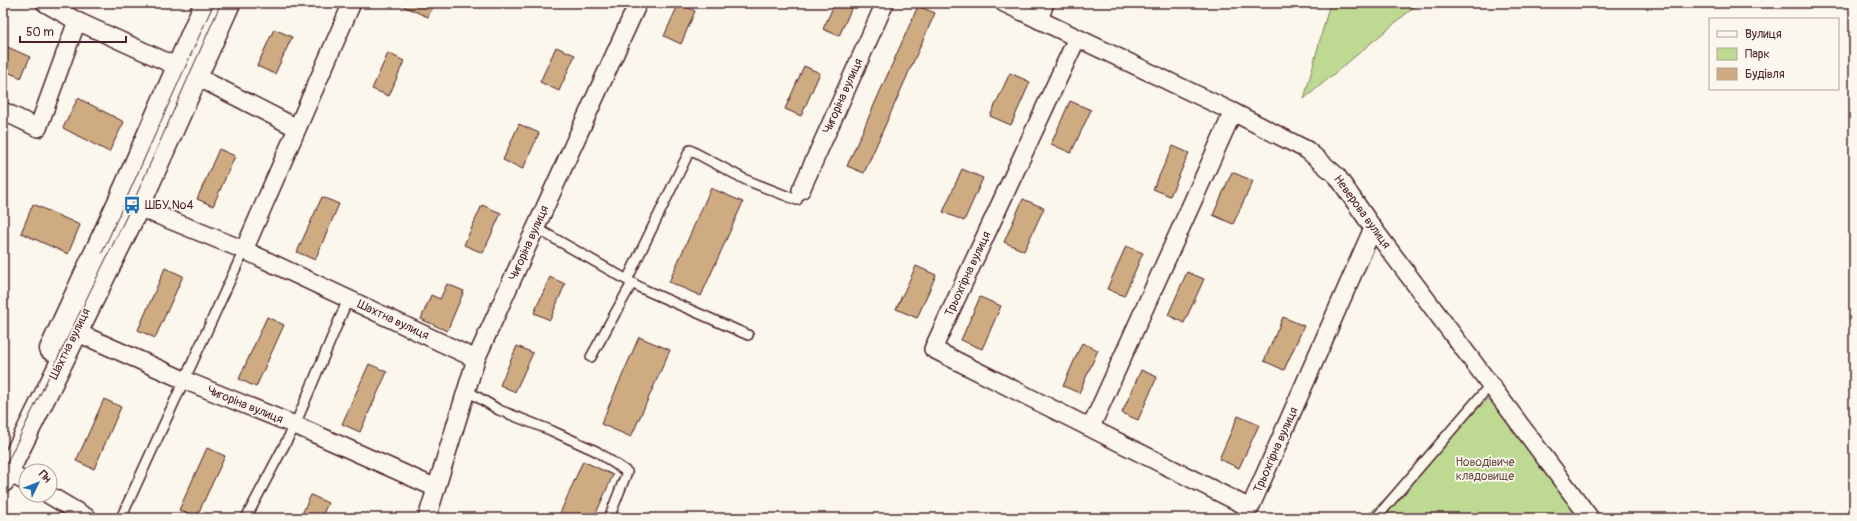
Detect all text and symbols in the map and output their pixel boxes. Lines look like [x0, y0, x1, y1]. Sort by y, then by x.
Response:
scale bar [20, 18, 126, 44]
legend [1709, 18, 1839, 90]
text: 50 m [26, 25, 54, 40]
text: Вулиця [1745, 27, 1782, 42]
text: Парк [1745, 47, 1770, 62]
street label: Чигоріна вулиця [820, 56, 866, 136]
text: Будівля [1745, 67, 1785, 82]
street label: Неверова вулиця [1330, 172, 1394, 252]
bus stop icon: ШБУ №4 [122, 195, 142, 215]
place label: ШБУ №4 [145, 198, 193, 213]
street label: Чигоріна вулиця [506, 203, 552, 283]
street label: Трьохгірна вулиця [942, 229, 994, 319]
street label: Шахтна вулиця [355, 297, 432, 343]
street label: Шахтна вулиця [46, 306, 94, 382]
street label: Чигоріна вулиця [205, 383, 286, 427]
street label: Трьохгірна вулиця [1250, 405, 1302, 495]
park label: Новодівиче кладовище [1456, 455, 1515, 484]
north arrow [18, 463, 58, 503]
text: Пн [36, 468, 54, 486]

